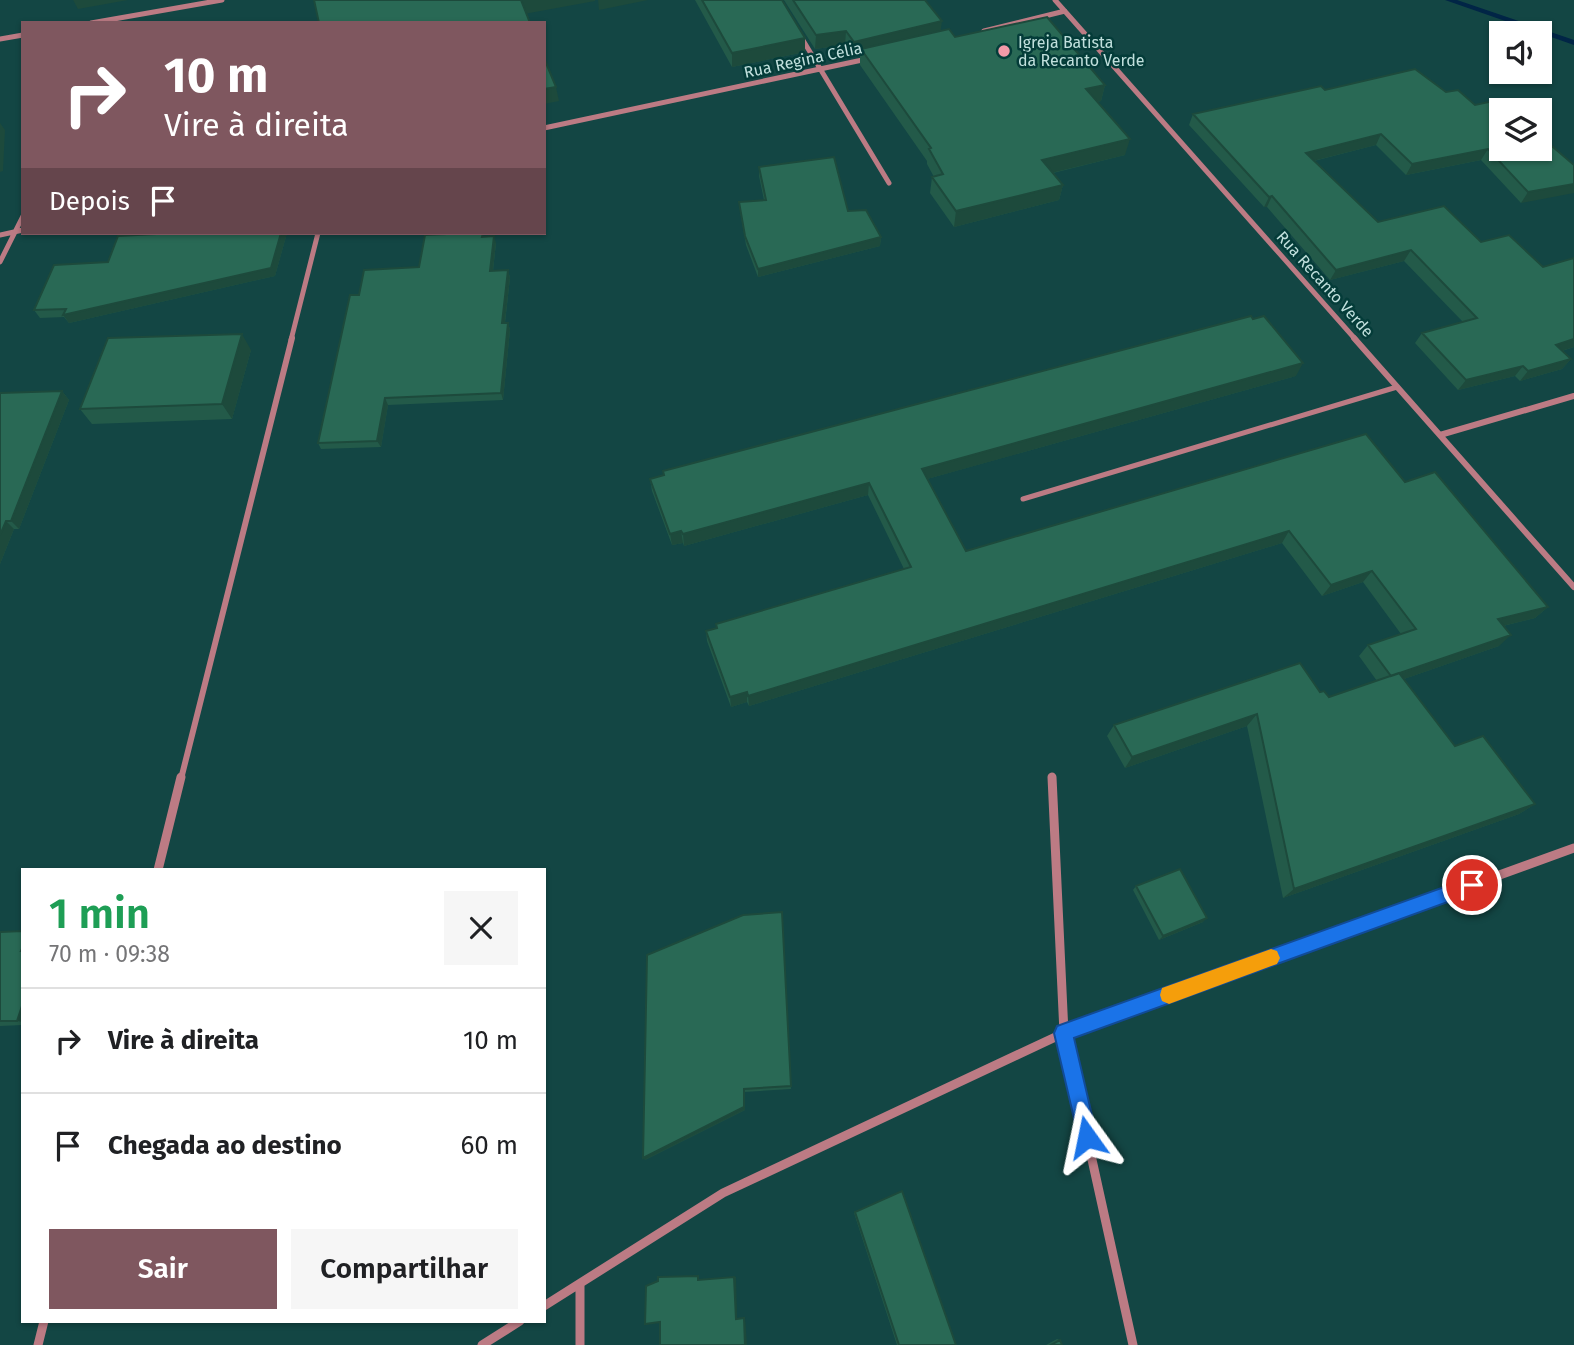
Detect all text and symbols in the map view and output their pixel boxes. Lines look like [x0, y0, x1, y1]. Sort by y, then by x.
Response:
map controls [1489, 21, 1552, 161]
button: sound [1489, 21, 1552, 84]
place label: Igreja Batista da Recanto Verde [1018, 33, 1145, 70]
street label: Rua Regina Célia [742, 38, 864, 82]
marker: Igreja Batista da Recanto Verde [996, 43, 1012, 59]
text: 10 m [164, 46, 268, 105]
icon: right [49, 49, 140, 140]
button: layers [1489, 98, 1552, 161]
text: Vire à direita [164, 106, 349, 144]
icon: arrive [144, 182, 182, 220]
text: Depois [49, 186, 130, 217]
street label: Rua Recanto Verde [1272, 227, 1378, 341]
pin [1442, 855, 1502, 915]
icon: arrive [1453, 866, 1491, 904]
text: 1 min [49, 889, 150, 939]
button: close [444, 891, 518, 965]
text: 70 m · 09:38 [49, 940, 170, 968]
icon: right [49, 1022, 87, 1060]
text: Vire à direita [108, 1025, 259, 1056]
text: 10 m [463, 1025, 518, 1056]
position arrow [1050, 1100, 1124, 1174]
icon: arrive [49, 1127, 87, 1165]
text: Chegada ao destino [108, 1130, 342, 1161]
text: 60 m [460, 1130, 518, 1161]
button: Sair [49, 1229, 277, 1309]
button: Compartilhar [291, 1229, 518, 1309]

